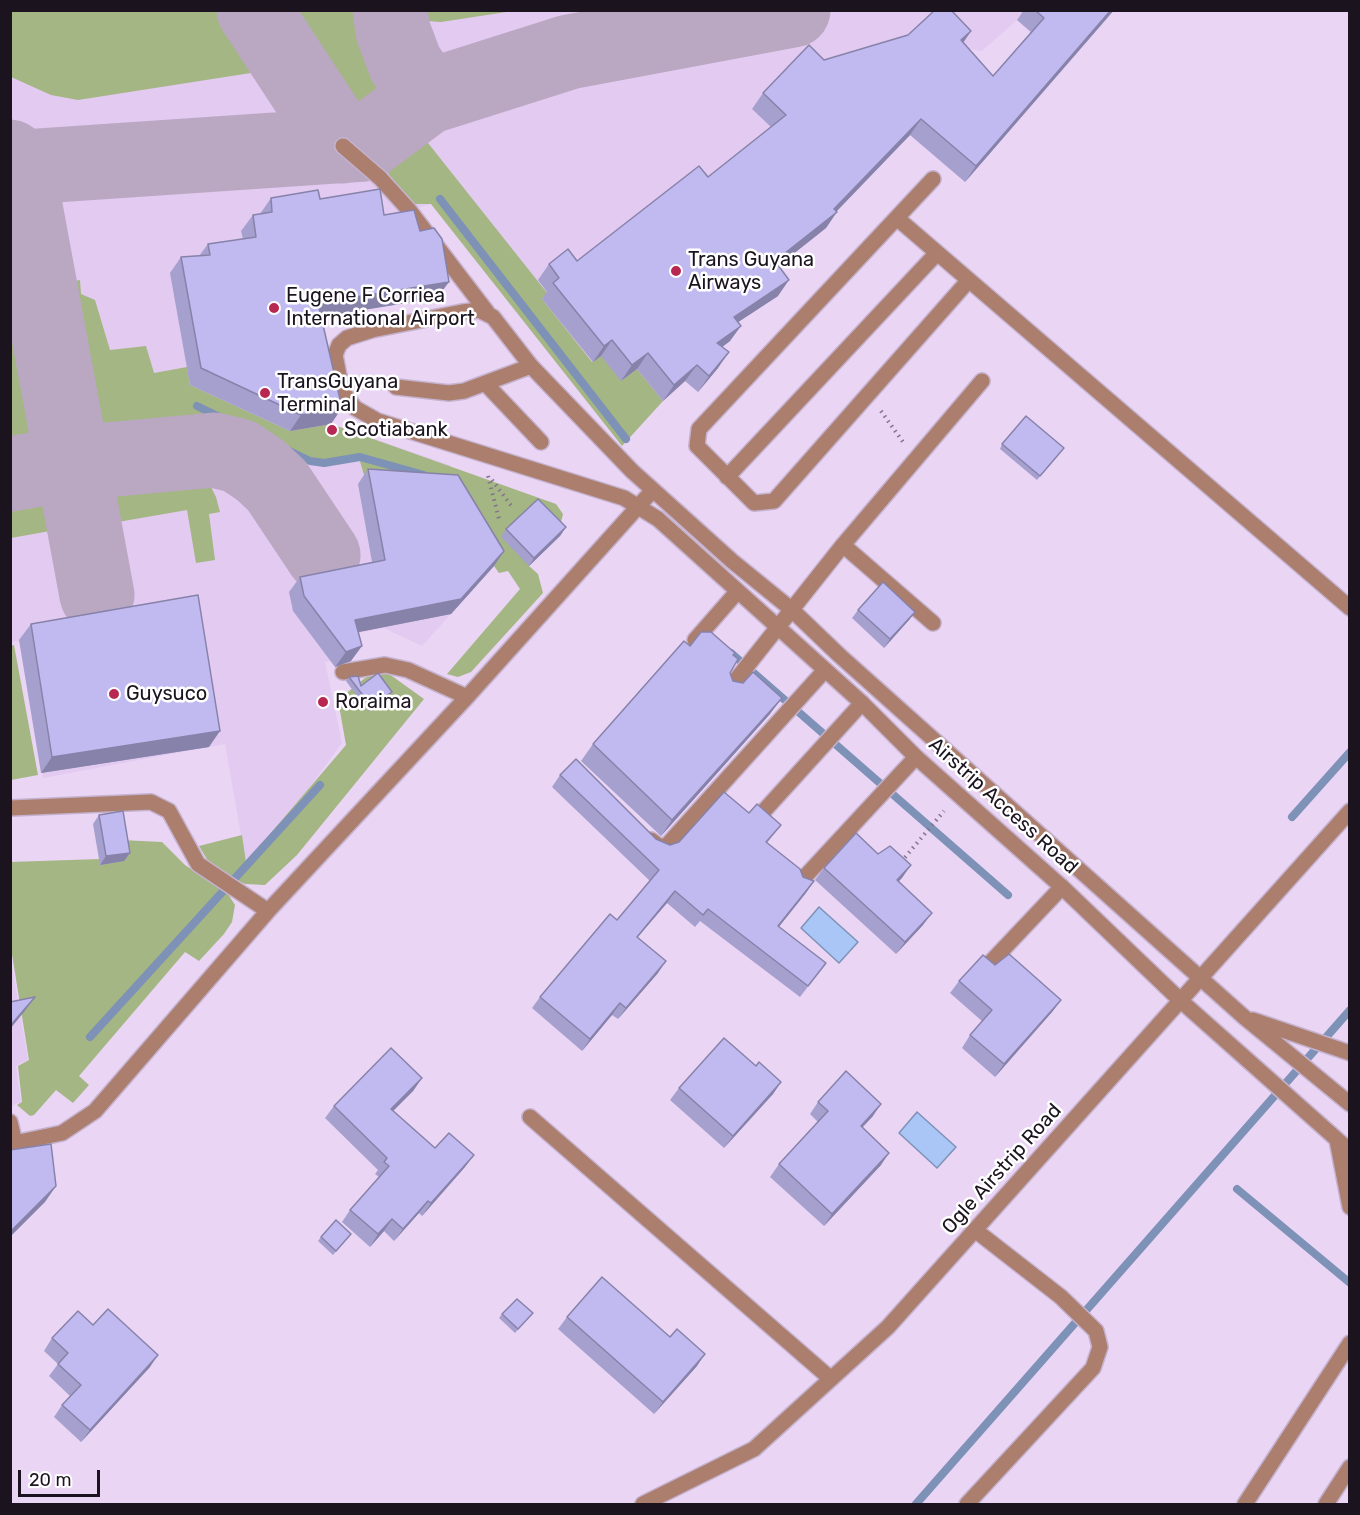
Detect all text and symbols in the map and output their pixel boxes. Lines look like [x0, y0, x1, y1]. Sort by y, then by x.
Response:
place label: Trans Guyana Airways [688, 248, 814, 295]
marker: Trans Guyana Airways [669, 264, 683, 278]
place label: Eugene F Corriea International Airport [286, 284, 475, 331]
marker: Eugene F Corriea International Airport [267, 301, 281, 315]
place label: TransGuyana Terminal [277, 370, 398, 417]
marker: TransGuyana Terminal [258, 386, 272, 400]
place label: Scotiabank [344, 418, 448, 442]
marker: Scotiabank [325, 423, 339, 437]
place label: Guysuco [126, 682, 207, 706]
marker: Guysuco [107, 687, 121, 701]
place label: Roraima [335, 690, 412, 714]
marker: Roraima [316, 695, 330, 709]
street label: Airstrip Access Road [923, 733, 1083, 879]
street label: Ogle Airstrip Road [937, 1099, 1067, 1239]
scale bar [21, 1458, 104, 1496]
text: 20 m [29, 1469, 71, 1491]

